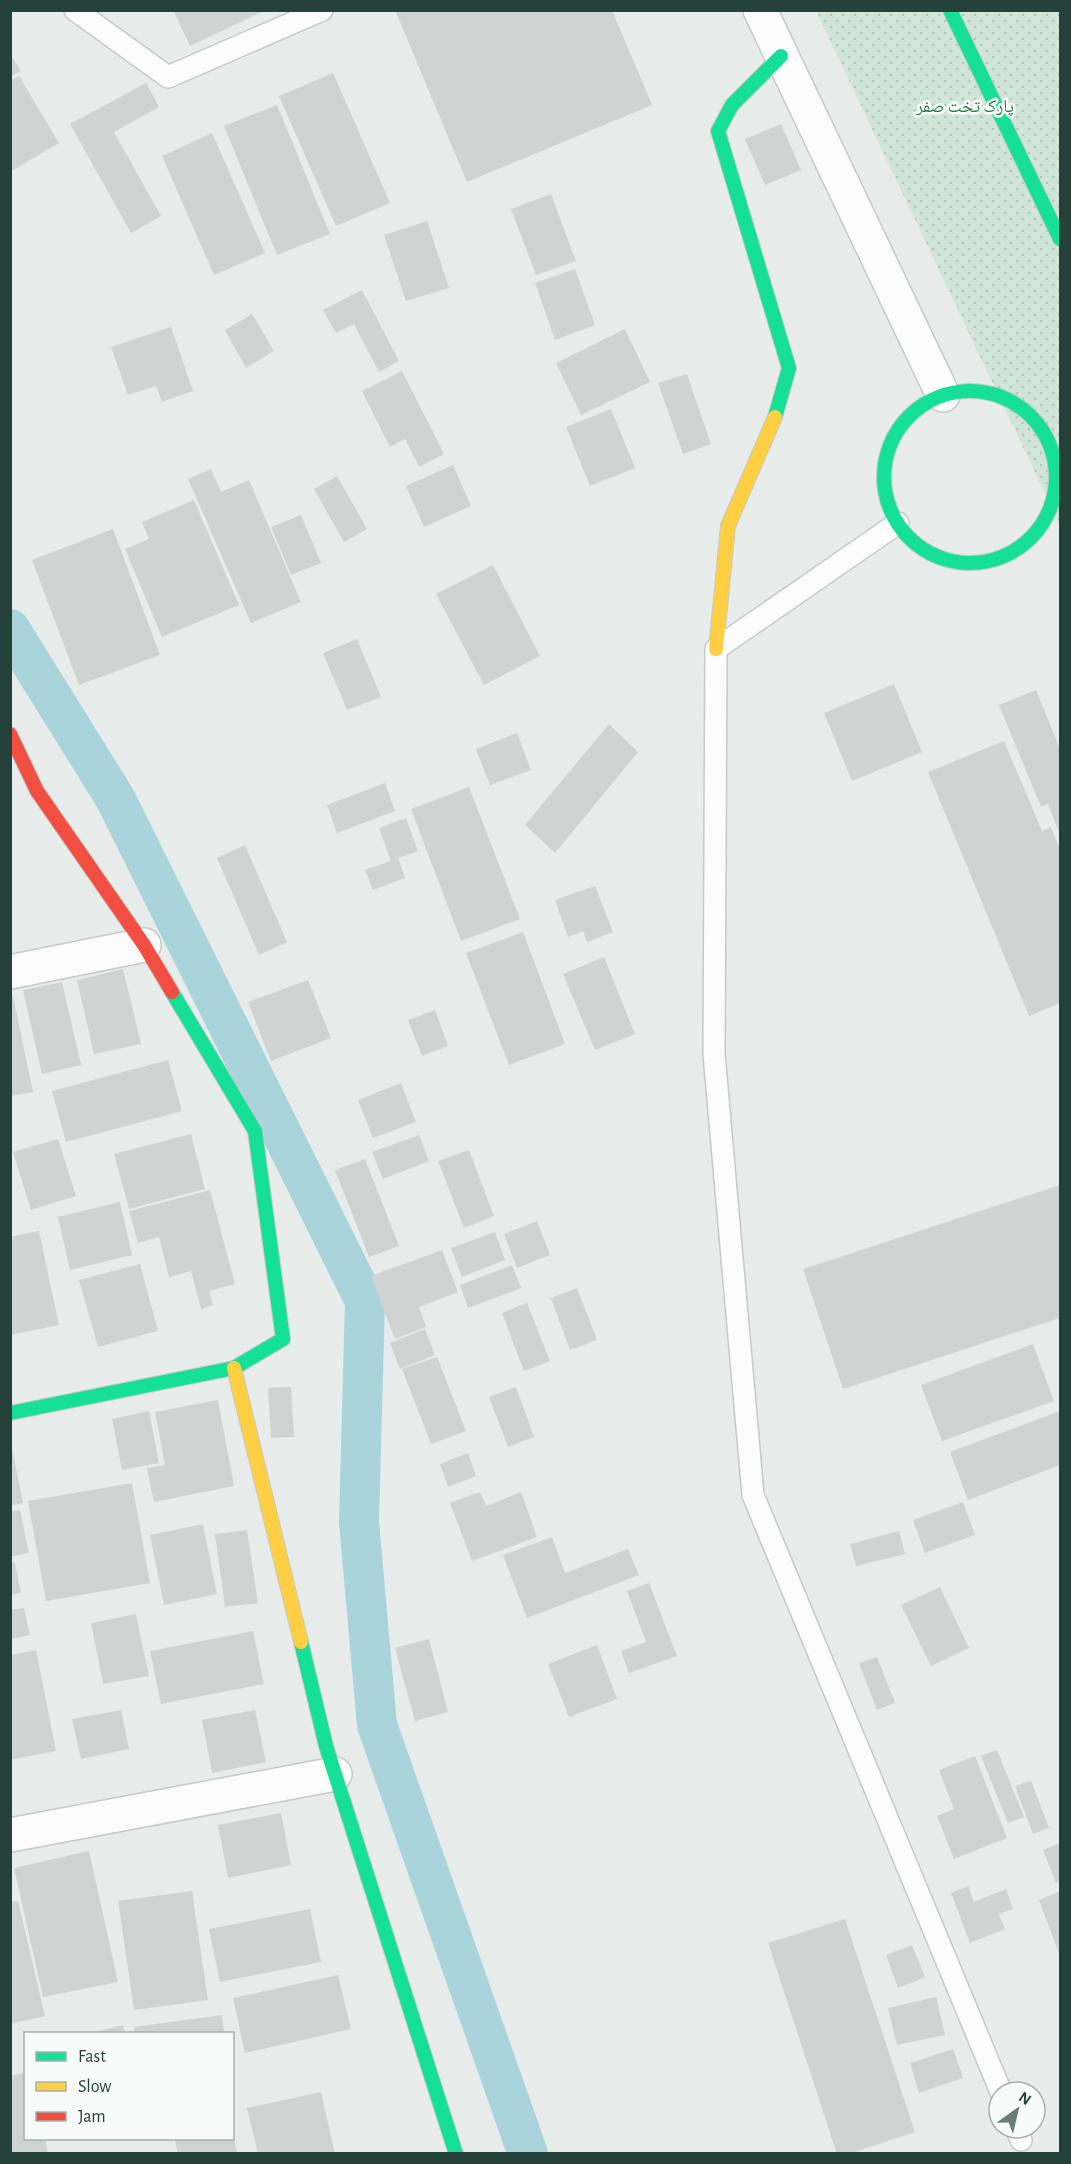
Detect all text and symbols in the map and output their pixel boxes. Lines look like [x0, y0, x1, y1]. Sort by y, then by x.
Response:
park label: پارک تخت صفر [915, 98, 1014, 117]
legend [24, 2032, 234, 2140]
text: Fast [78, 2048, 106, 2066]
text: Slow [78, 2078, 111, 2096]
north arrow [987, 2080, 1047, 2140]
text: N [1016, 2089, 1034, 2108]
text: Jam [78, 2108, 106, 2126]

